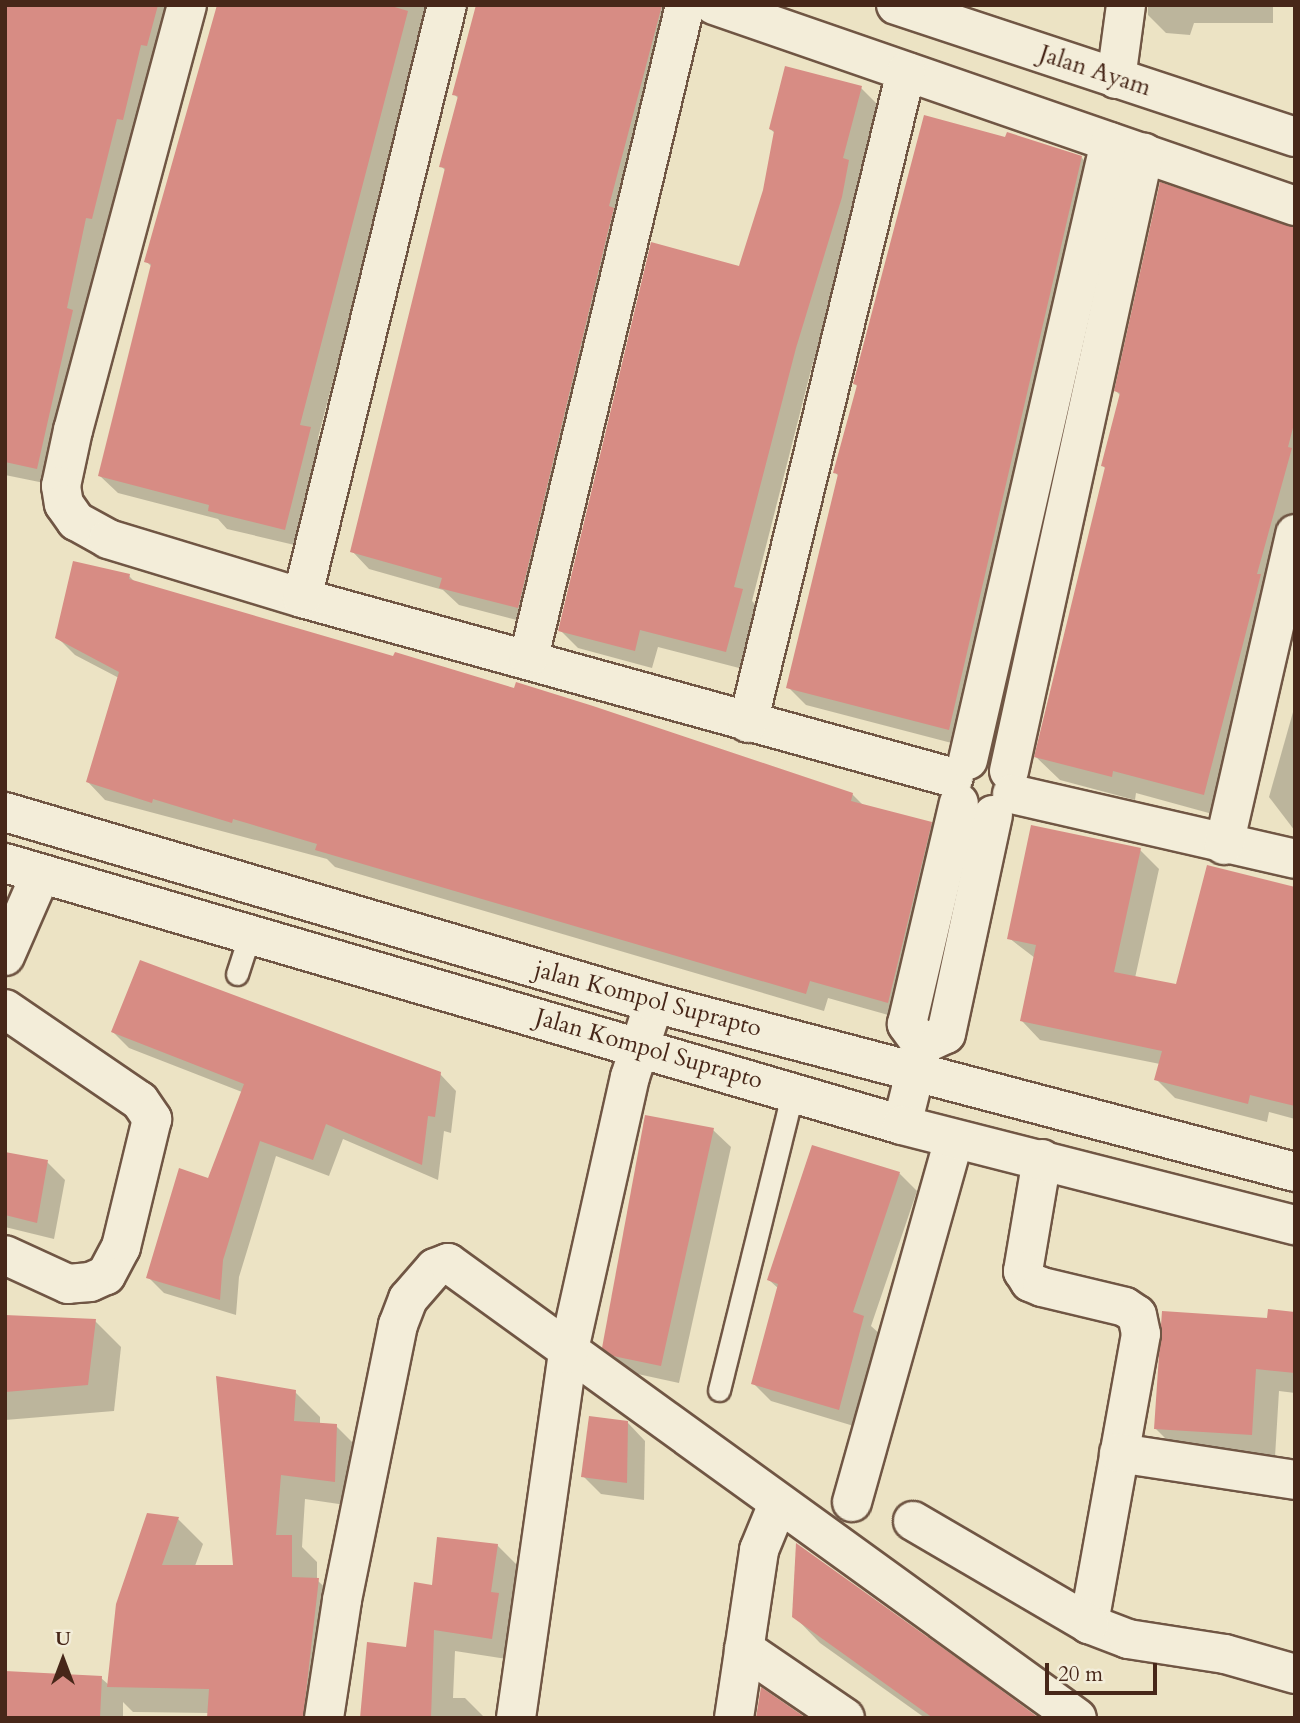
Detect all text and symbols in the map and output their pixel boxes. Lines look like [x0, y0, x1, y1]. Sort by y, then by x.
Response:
street label: Jalan Ayam [1036, 39, 1154, 103]
street label: jalan Kompol Suprapto [531, 955, 765, 1043]
street label: Jalan Kompol Suprapto [532, 1003, 766, 1095]
north arrow [28, 1625, 98, 1695]
text: U [55, 1626, 71, 1652]
scale bar [1048, 1650, 1160, 1694]
text: 20 m [1058, 1660, 1103, 1689]

